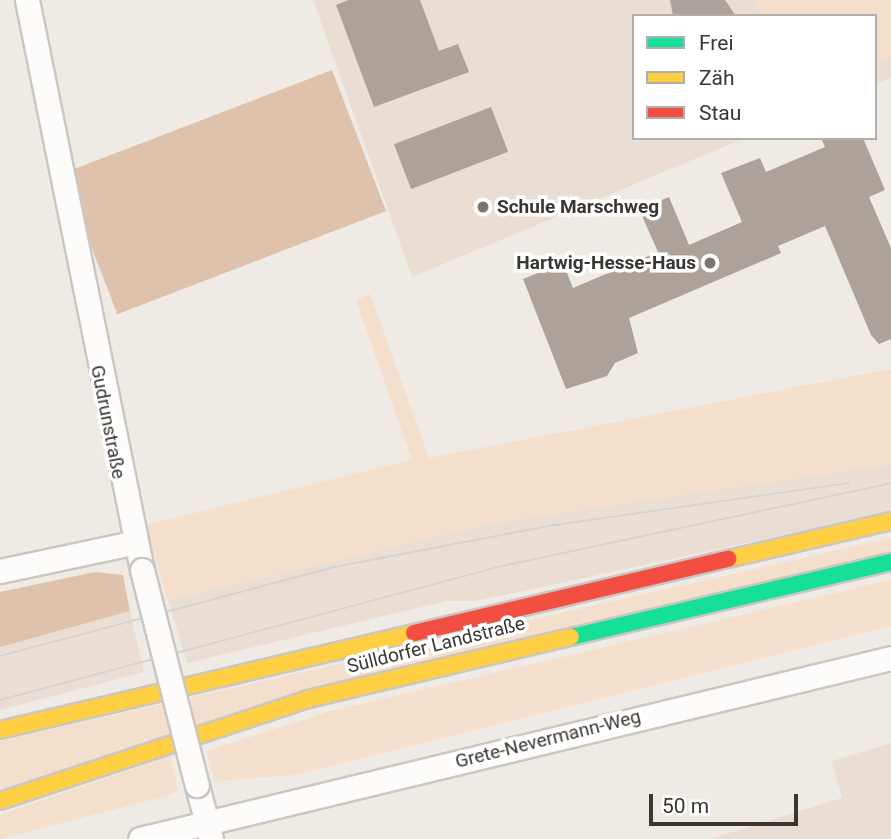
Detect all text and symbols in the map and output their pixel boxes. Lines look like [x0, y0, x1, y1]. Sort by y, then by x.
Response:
legend [632, 14, 877, 140]
text: Frei [699, 31, 734, 55]
text: Zäh [699, 66, 735, 90]
text: Stau [699, 101, 741, 125]
place label: Schule Marschweg [497, 196, 659, 218]
marker: Schule Marschweg [475, 199, 491, 215]
place label: Hartwig-Hesse-Haus [516, 252, 696, 274]
marker: Hartwig-Hesse-Haus [702, 255, 718, 271]
street label: Gudrunstraße [86, 363, 130, 481]
street label: Sülldorfer Landstraße [345, 612, 527, 678]
street label: Grete-Nevermann-Weg [453, 705, 643, 773]
scale bar [653, 780, 802, 824]
text: 50 m [662, 794, 709, 818]

